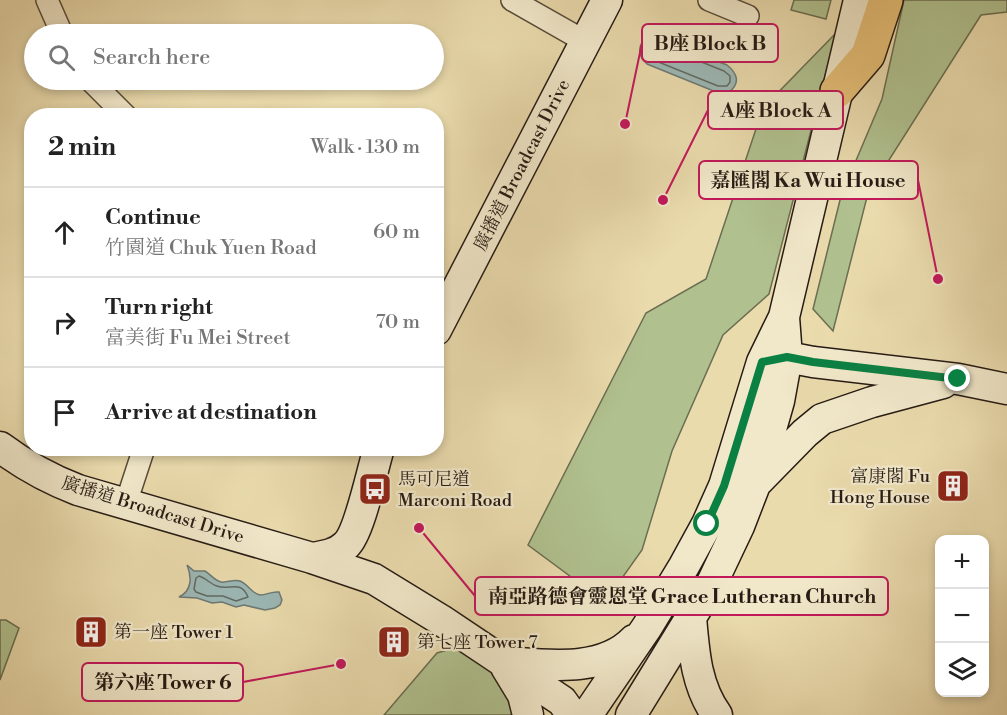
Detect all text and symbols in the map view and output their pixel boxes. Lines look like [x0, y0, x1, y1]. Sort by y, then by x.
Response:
search box [24, 24, 444, 90]
callout: B座 Block B [642, 24, 778, 62]
text: B座 Block B [654, 32, 766, 57]
icon: search [45, 41, 78, 74]
text: Search here [93, 44, 210, 71]
street label: 廣播道 Broadcast Drive [469, 75, 575, 255]
callout: A座 Block A [708, 91, 843, 129]
text: A座 Block A [720, 99, 832, 124]
text: 2 min [48, 131, 116, 163]
text: Walk · 130 m [311, 135, 420, 160]
callout: 嘉匯閣 Ka Wui House [699, 161, 918, 199]
text: 嘉匯閣 Ka Wui House [711, 169, 906, 194]
text: Continue [105, 204, 201, 231]
icon: ahead [48, 216, 81, 249]
text: 60 m [373, 220, 420, 245]
text: 竹園道 Chuk Yuen Road [105, 236, 317, 261]
text: Turn right [105, 294, 213, 321]
icon: right [48, 306, 81, 339]
text: 70 m [376, 310, 420, 335]
text: 富美街 Fu Mei Street [105, 326, 290, 351]
route end [944, 365, 970, 391]
icon: arrive [48, 396, 81, 429]
text: Arrive at destination [105, 399, 317, 426]
place label: 富康閣 Fu Hong House [830, 465, 931, 509]
place label: 馬可尼道 Marconi Road [398, 468, 513, 512]
building icon: 富康閣 Fu Hong House [935, 468, 971, 504]
street label: 廣播道 Broadcast Drive [59, 471, 247, 549]
bus stop icon: 馬可尼道 Marconi Road [357, 471, 393, 507]
route start [693, 510, 719, 536]
map controls [935, 535, 989, 697]
button: + [935, 535, 989, 589]
callout: 南亞路德會靈恩堂 Grace Lutheran Church [475, 577, 888, 615]
text: 南亞路德會靈恩堂 Grace Lutheran Church [488, 585, 877, 610]
button: − [935, 589, 989, 643]
building icon: 第一座 Tower 1 [73, 614, 109, 650]
place label: 第一座 Tower 1 [114, 621, 233, 644]
building icon: 第七座 Tower 7 [376, 624, 412, 660]
place label: 第七座 Tower 7 [417, 631, 538, 654]
button: layers [935, 643, 989, 697]
callout: 第六座 Tower 6 [82, 663, 243, 701]
text: 第六座 Tower 6 [94, 671, 232, 696]

